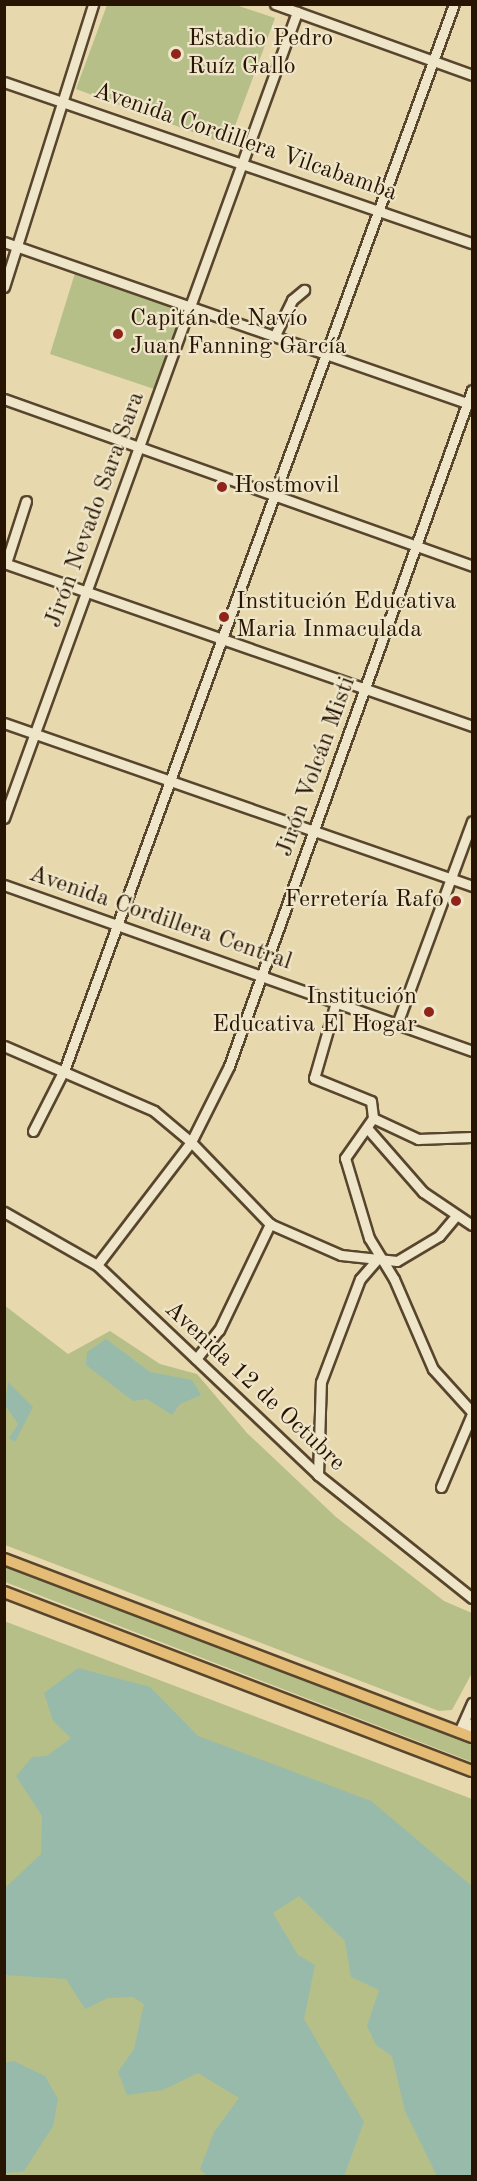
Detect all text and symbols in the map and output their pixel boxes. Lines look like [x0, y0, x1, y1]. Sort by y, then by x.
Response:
place label: Estadio Pedro Ruíz Gallo [188, 26, 333, 82]
marker: Estadio Pedro Ruíz Gallo [169, 47, 183, 61]
street label: Avenida Cordillera Vilcabamba [89, 77, 401, 209]
place label: Capitán de Navío Juan Fanning García [130, 306, 347, 362]
marker: Capitán de Navío Juan Fanning García [111, 327, 125, 341]
street label: Jirón Nevado Sara Sara [40, 388, 152, 632]
place label: Hostmovil [234, 473, 339, 501]
marker: Hostmovil [215, 480, 229, 494]
place label: Institución Educativa Maria Inmaculada [236, 589, 456, 645]
marker: Institución Educativa Maria Inmaculada [217, 610, 231, 624]
street label: Jirón Volcán Misti [271, 673, 363, 861]
street label: Avenida Cordillera Central [25, 860, 295, 978]
place label: Ferretería Rafo [285, 887, 444, 915]
marker: Ferretería Rafo [449, 894, 463, 908]
place label: Institución Educativa El Hogar [212, 984, 417, 1040]
marker: Institución Educativa El Hogar [422, 1005, 436, 1019]
street label: Avenida 12 de Octubre [158, 1296, 350, 1478]

